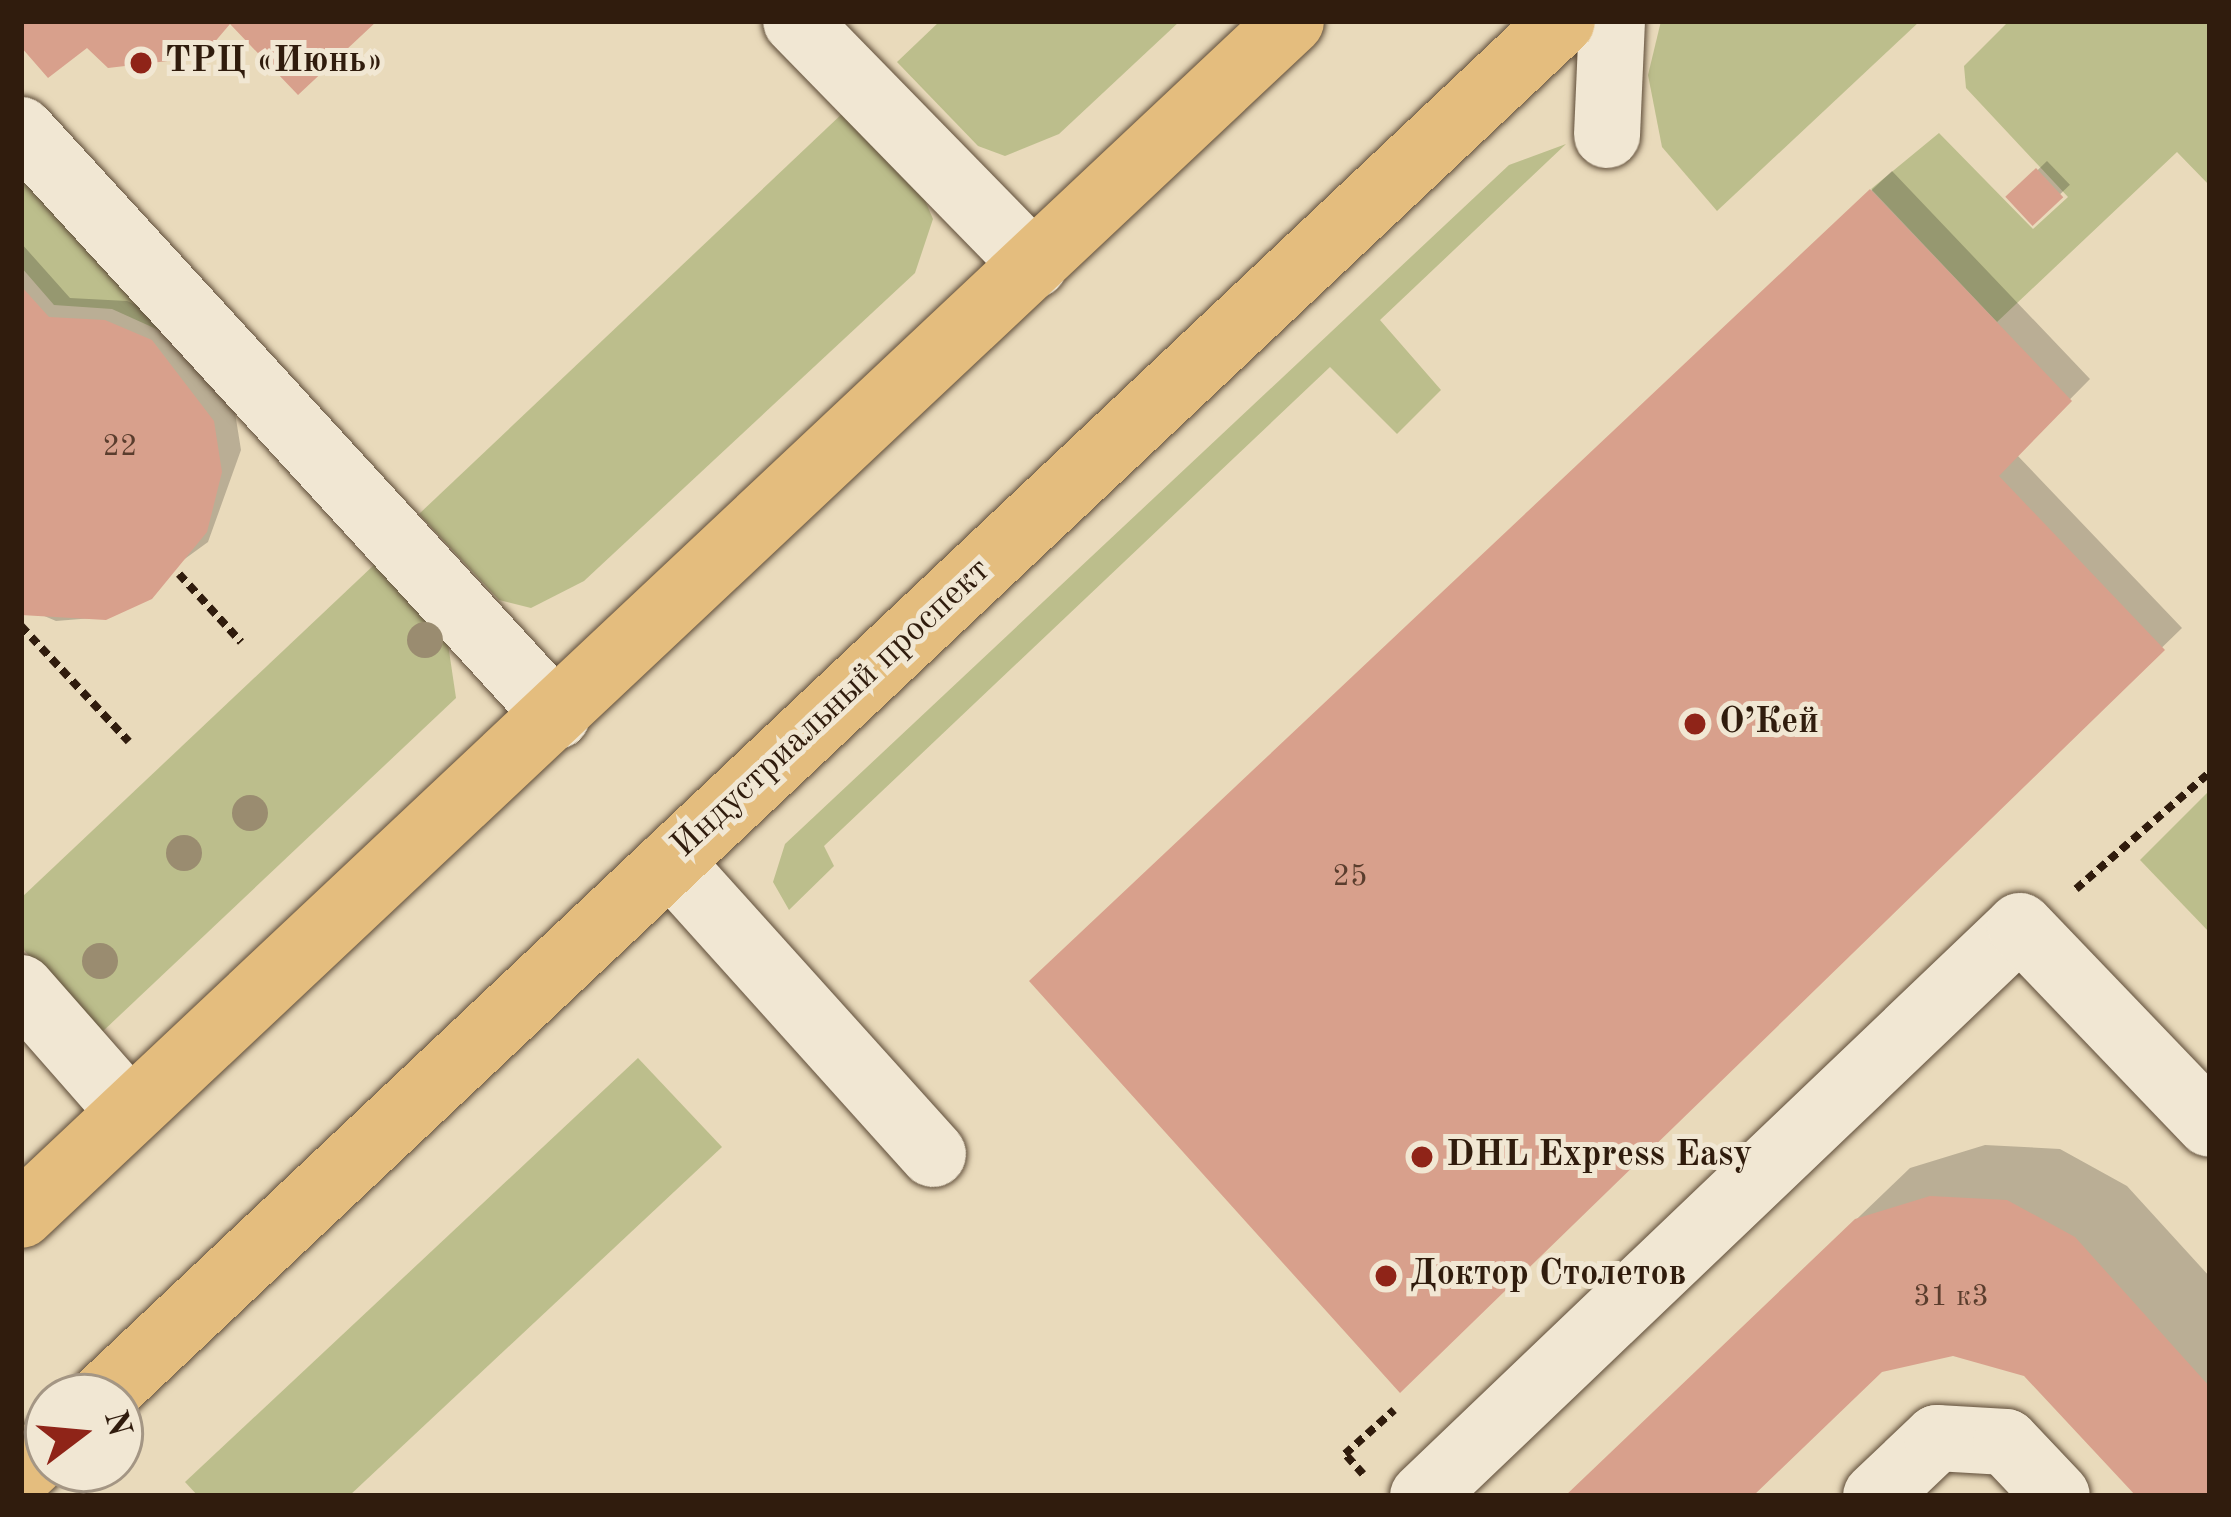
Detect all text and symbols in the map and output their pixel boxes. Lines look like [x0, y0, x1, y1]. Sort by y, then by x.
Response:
place label: ТРЦ «Июнь» [165, 41, 384, 85]
marker: ТРЦ «Июнь» [128, 50, 154, 76]
house number: 22 [103, 429, 137, 465]
street label: Индустриальный проспект [664, 550, 1000, 868]
place label: О’Кей [1719, 702, 1819, 746]
marker: О’Кей [1682, 711, 1708, 737]
house number: 25 [1333, 859, 1367, 895]
place label: DHL Express Easy [1446, 1135, 1752, 1179]
marker: DHL Express Easy [1409, 1144, 1435, 1170]
place label: Доктор Столетов [1410, 1254, 1687, 1298]
marker: Доктор Столетов [1373, 1263, 1399, 1289]
house number: 31 к3 [1913, 1279, 1989, 1315]
north arrow [24, 1373, 144, 1493]
text: N [97, 1407, 136, 1440]

